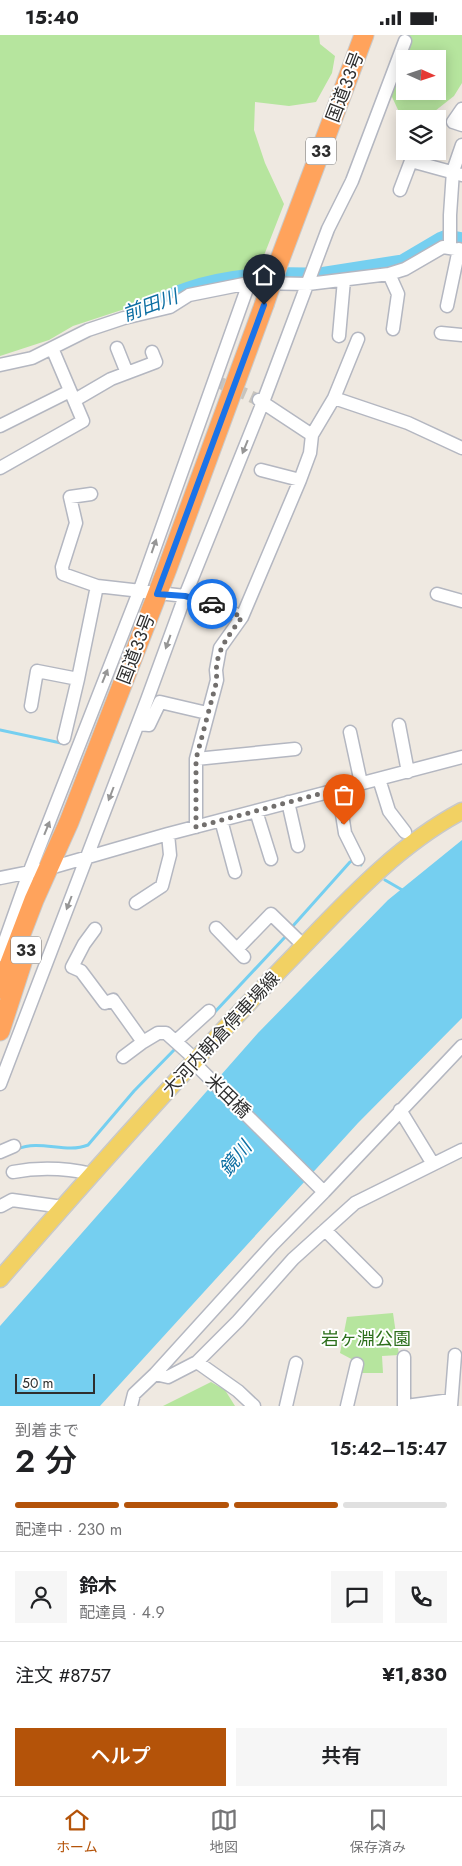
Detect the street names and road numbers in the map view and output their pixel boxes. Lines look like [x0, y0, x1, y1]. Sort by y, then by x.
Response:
street label: 国道33号 [320, 48, 370, 126]
road number: 33 [306, 137, 336, 165]
street label: 国道33号 [111, 610, 161, 688]
road number: 33 [11, 937, 41, 963]
street label: 大河内朝倉停車場線 [156, 966, 286, 1102]
street label: 米田橋 [200, 1068, 256, 1124]

